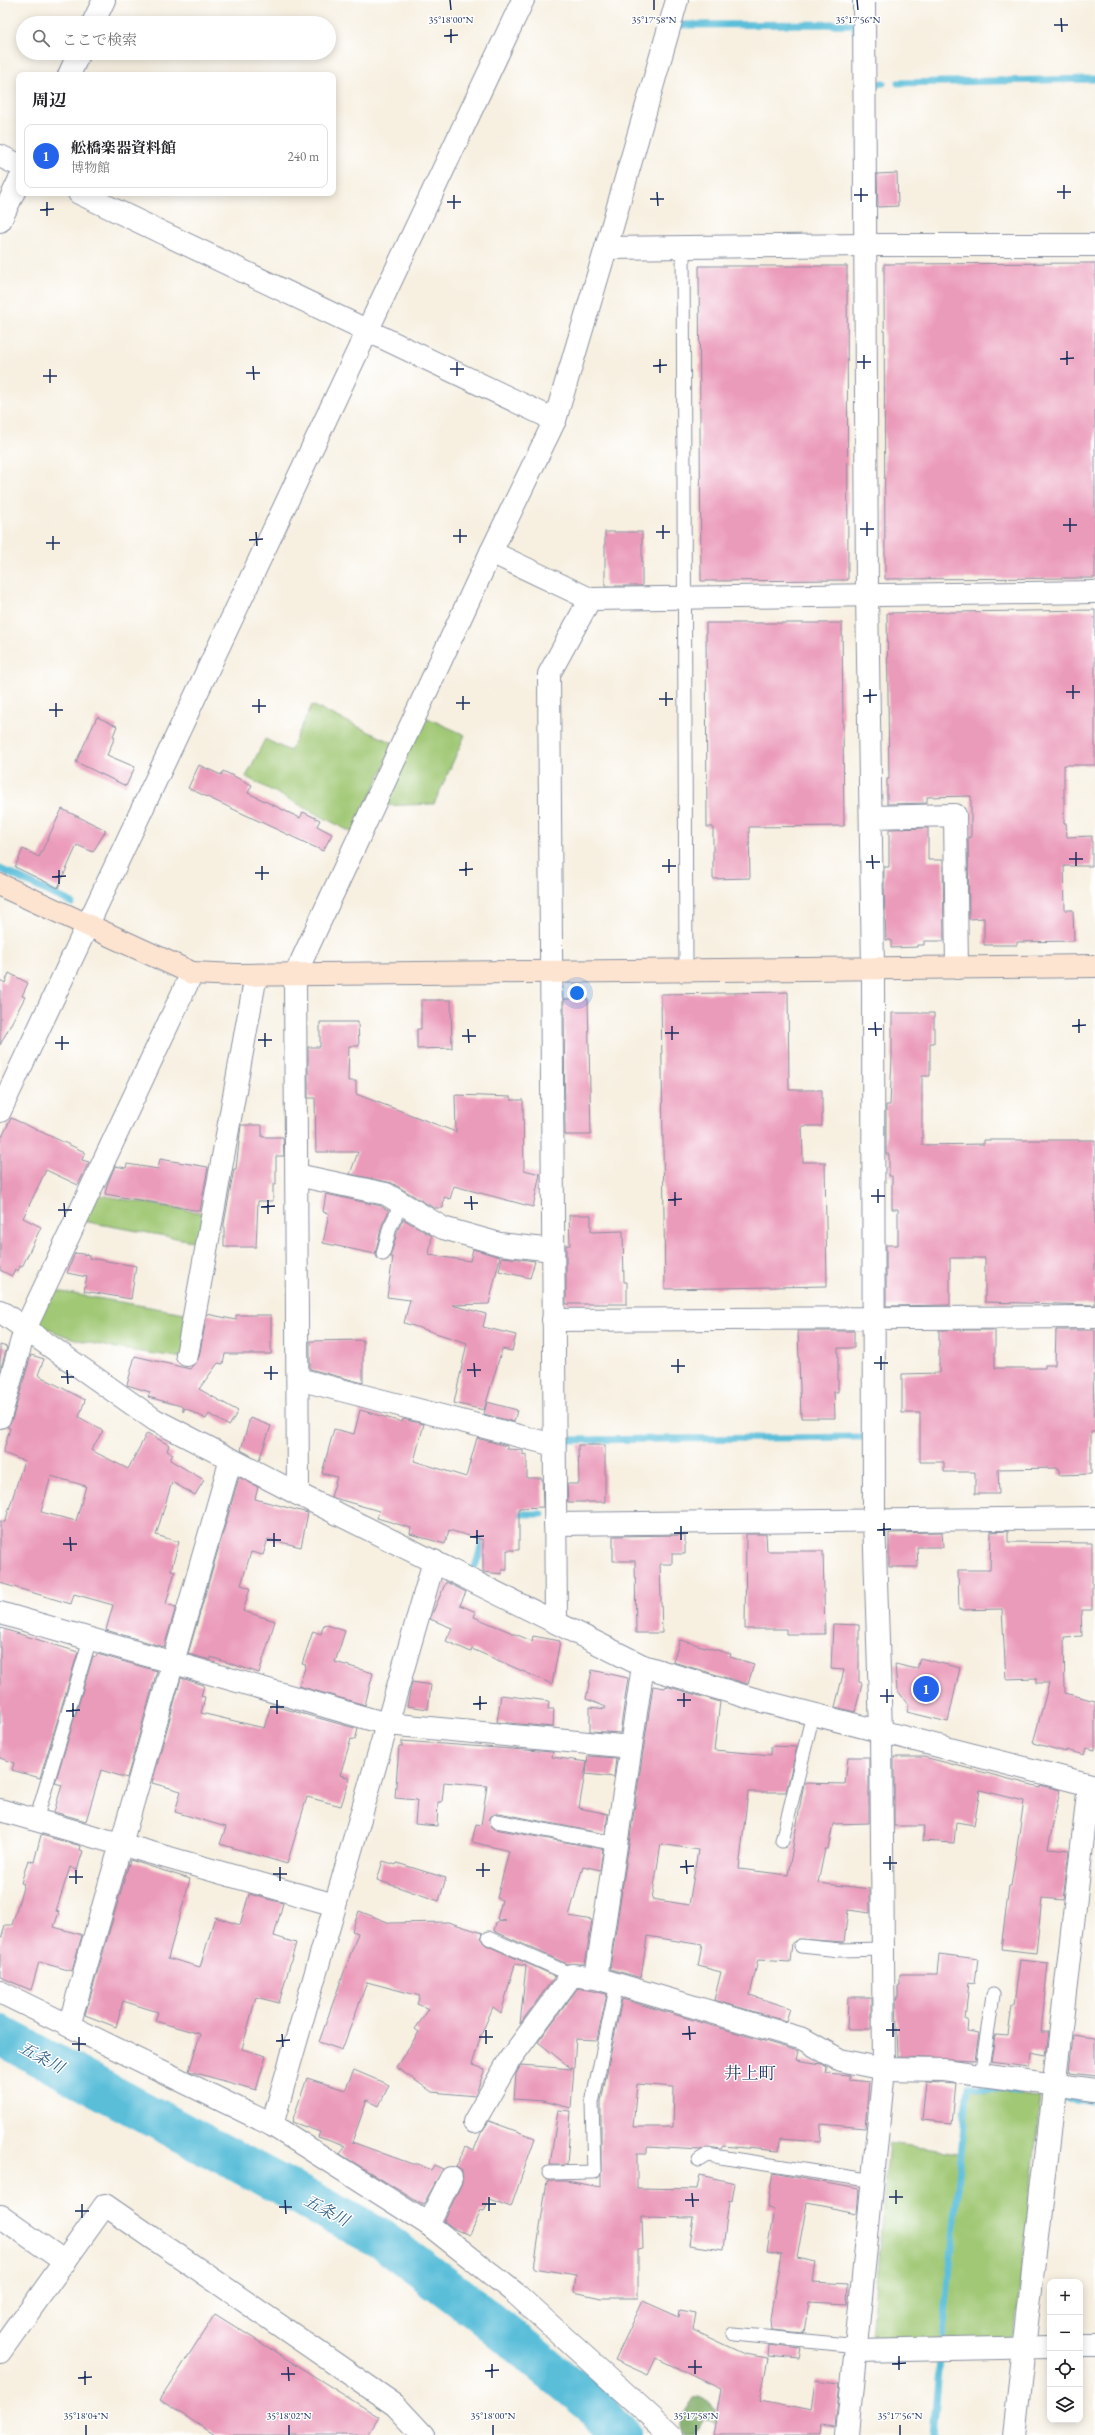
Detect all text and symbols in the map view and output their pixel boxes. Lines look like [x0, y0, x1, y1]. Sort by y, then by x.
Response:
text: 35°18'00"N [429, 13, 474, 26]
text: 35°17'58"N [632, 13, 677, 26]
text: 35°17'56"N [836, 13, 881, 26]
search box [16, 16, 336, 60]
icon: search [30, 27, 52, 49]
text: ここで検索 [62, 30, 137, 49]
text: 周辺 [32, 89, 66, 111]
text: 舩橋楽器資料館 [71, 138, 176, 157]
text: 1 [43, 148, 49, 165]
text: 240 m [288, 148, 319, 165]
text: 博物館 [71, 159, 110, 176]
your location [567, 983, 587, 1003]
pin: 1 [913, 1674, 939, 1704]
water label: 五条川 [16, 2037, 70, 2079]
district label: 井上町 [725, 2062, 776, 2084]
water label: 五条川 [301, 2190, 355, 2232]
map controls [1047, 2279, 1083, 2423]
button: + [1047, 2279, 1083, 2315]
button: − [1047, 2315, 1083, 2351]
button: locate [1047, 2351, 1083, 2387]
button: layers [1047, 2387, 1083, 2423]
text: 35°18'04"N [64, 2409, 109, 2422]
text: 35°18'02"N [267, 2409, 312, 2422]
text: 35°18'00"N [471, 2409, 516, 2422]
text: 35°17'58"N [674, 2409, 719, 2422]
text: 35°17'56"N [878, 2409, 923, 2422]

